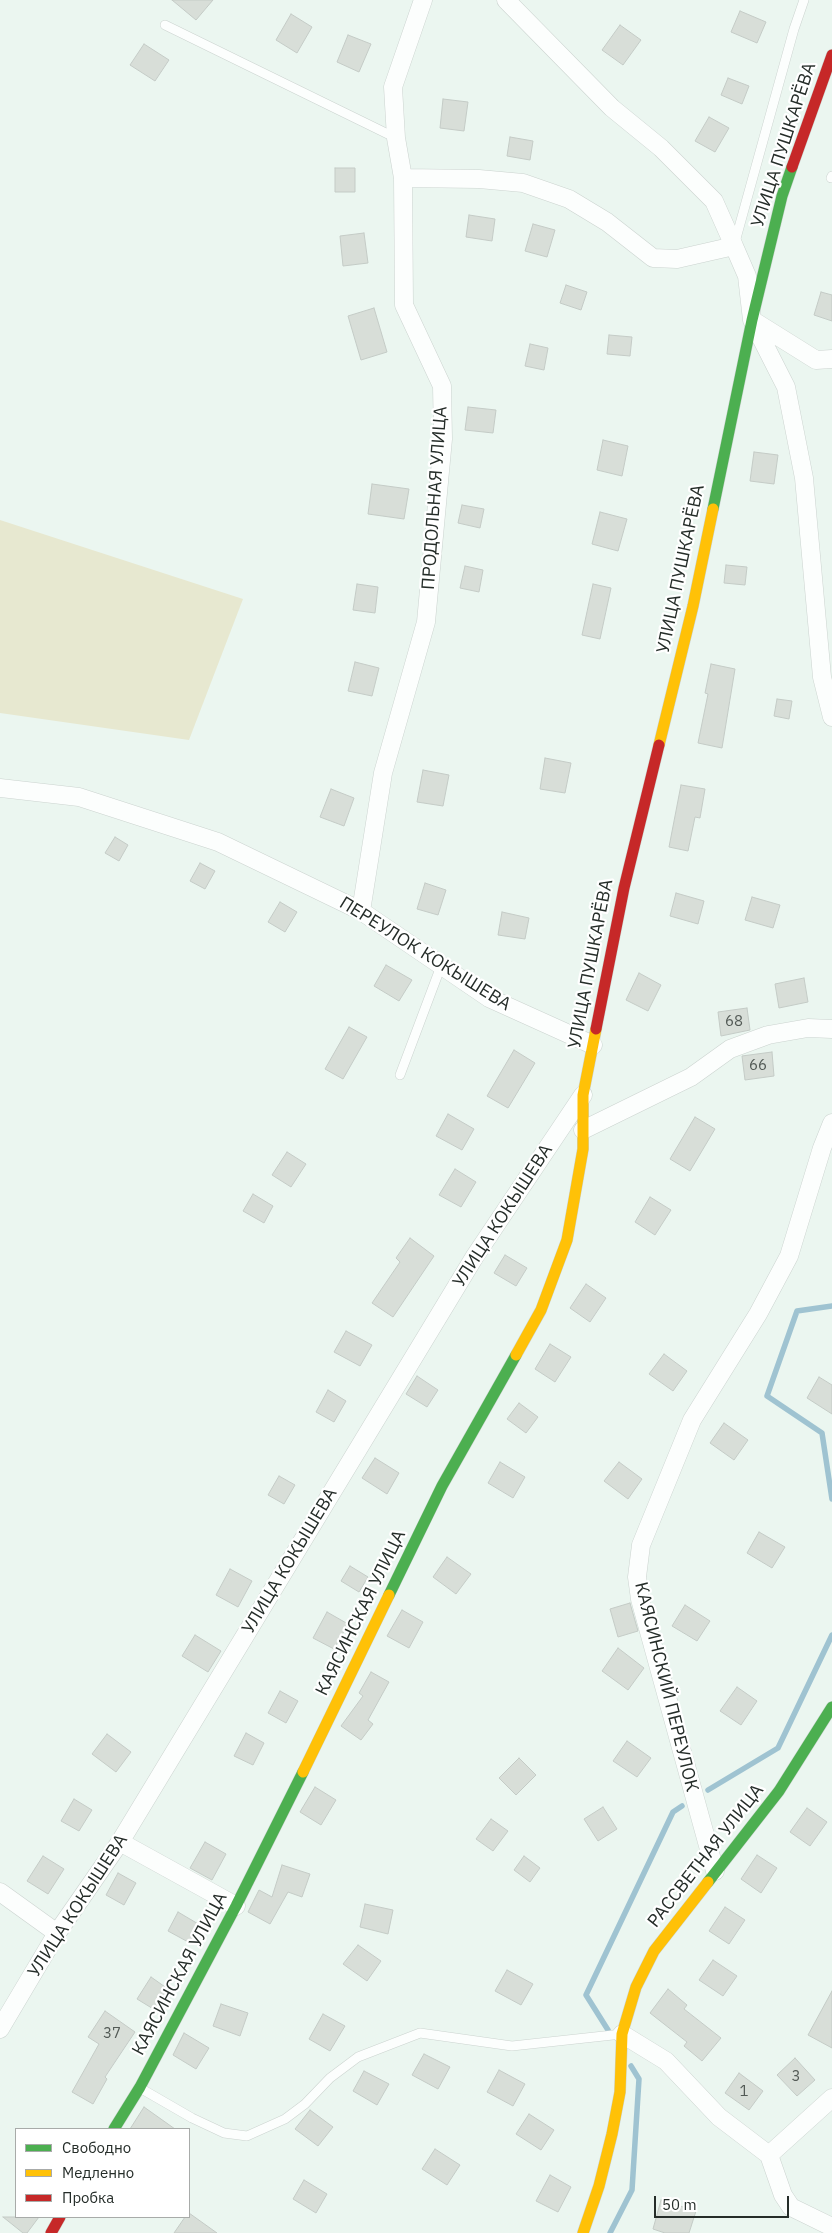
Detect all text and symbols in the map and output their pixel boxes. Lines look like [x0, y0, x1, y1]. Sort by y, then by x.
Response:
street label: УЛИЦА ПУШКАРЁВА [747, 60, 821, 230]
street label: ПРОДОЛЬНАЯ УЛИЦА [418, 405, 452, 591]
street label: УЛИЦА ПУШКАРЁВА [653, 483, 709, 655]
street label: УЛИЦА ПУШКАРЁВА [564, 877, 618, 1051]
street label: ПЕРЕУЛОК КОКЫШЕВА [335, 892, 515, 1016]
house number: 68 [725, 1013, 743, 1031]
house number: 66 [749, 1057, 767, 1075]
street label: УЛИЦА КОКЫШЕВА [449, 1140, 557, 1292]
street label: УЛИЦА КОКЫШЕВА [238, 1484, 342, 1638]
street label: КАЯСИНСКАЯ УЛИЦА [312, 1527, 410, 1699]
street label: КАЯСИНСКИЙ ПЕРЕУЛОК [629, 1580, 703, 1794]
street label: РАССВЕТНАЯ УЛИЦА [643, 1780, 769, 1932]
street label: УЛИЦА КОКЫШЕВА [24, 1830, 132, 1982]
street label: КАЯСИНСКАЯ УЛИЦА [128, 1889, 232, 2059]
house number: 37 [103, 2025, 121, 2043]
house number: 3 [792, 2068, 800, 2086]
house number: 1 [740, 2083, 748, 2101]
legend [15, 2128, 190, 2218]
text: Свободно [62, 2138, 131, 2157]
text: Медленно [62, 2163, 134, 2182]
scale bar [657, 2186, 792, 2218]
text: Пробка [62, 2188, 114, 2207]
text: 50 m [662, 2195, 697, 2214]

